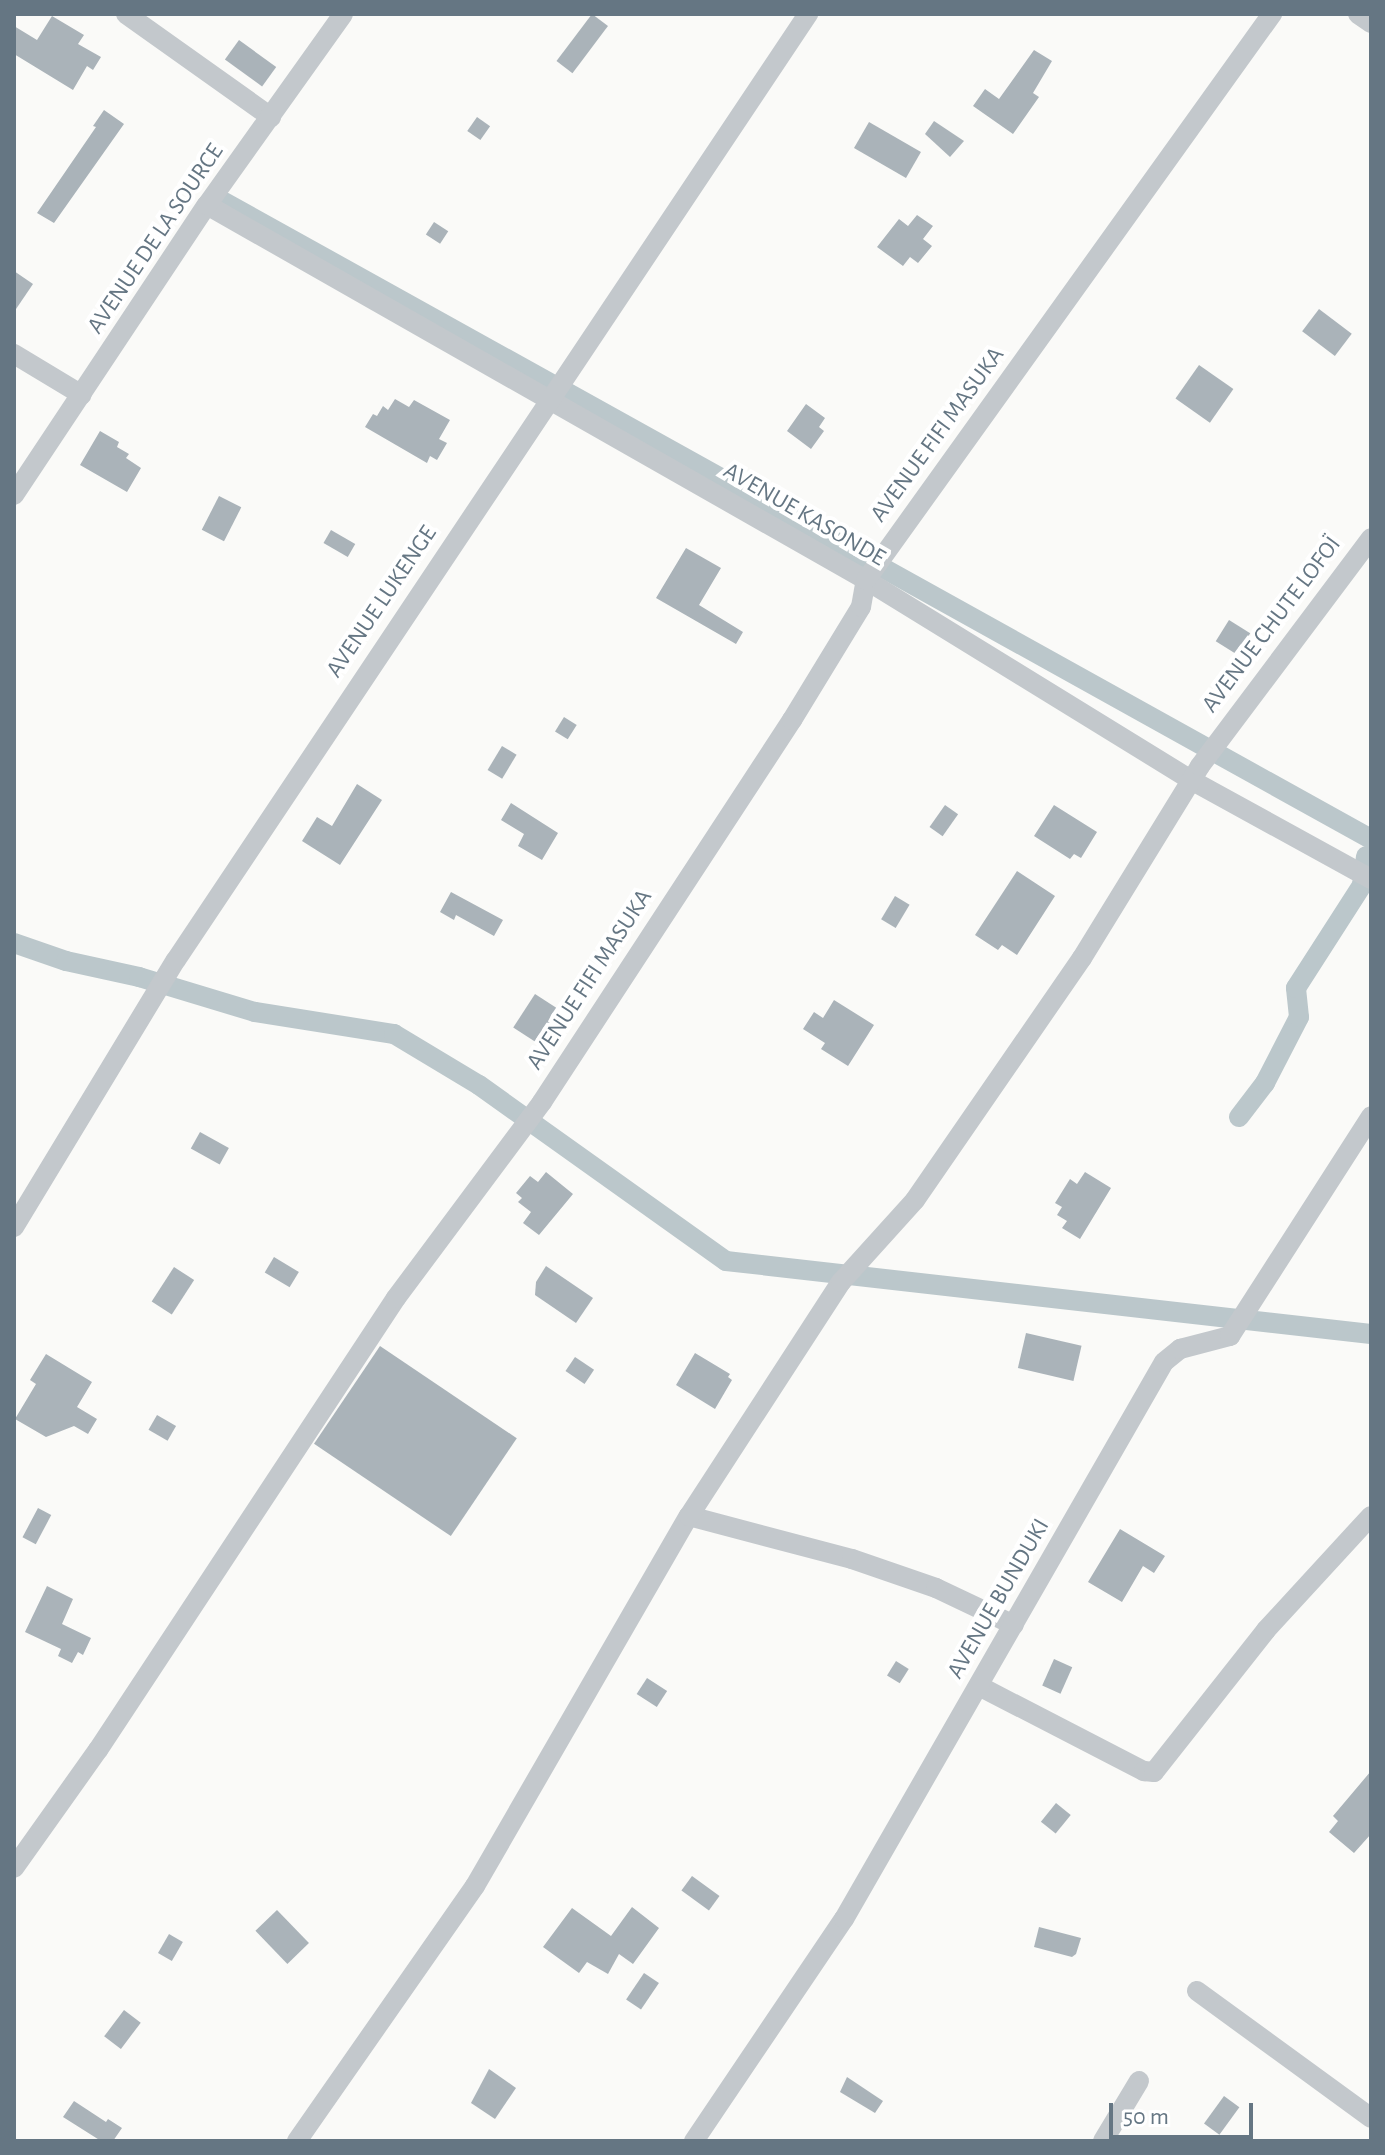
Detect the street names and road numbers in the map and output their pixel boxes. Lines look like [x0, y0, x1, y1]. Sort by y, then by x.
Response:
street label: AVENUE DE LA SOURCE [82, 139, 230, 339]
street label: AVENUE FIFI MASUKA [865, 342, 1011, 528]
street label: AVENUE KASONDE [718, 457, 890, 573]
street label: AVENUE LUKENGE [321, 521, 443, 683]
street label: AVENUE CHUTE LOFOÏ [1196, 531, 1348, 719]
street label: AVENUE FIFI MASUKA [521, 884, 659, 1076]
street label: AVENUE BUNDUKI [942, 1514, 1056, 1684]

